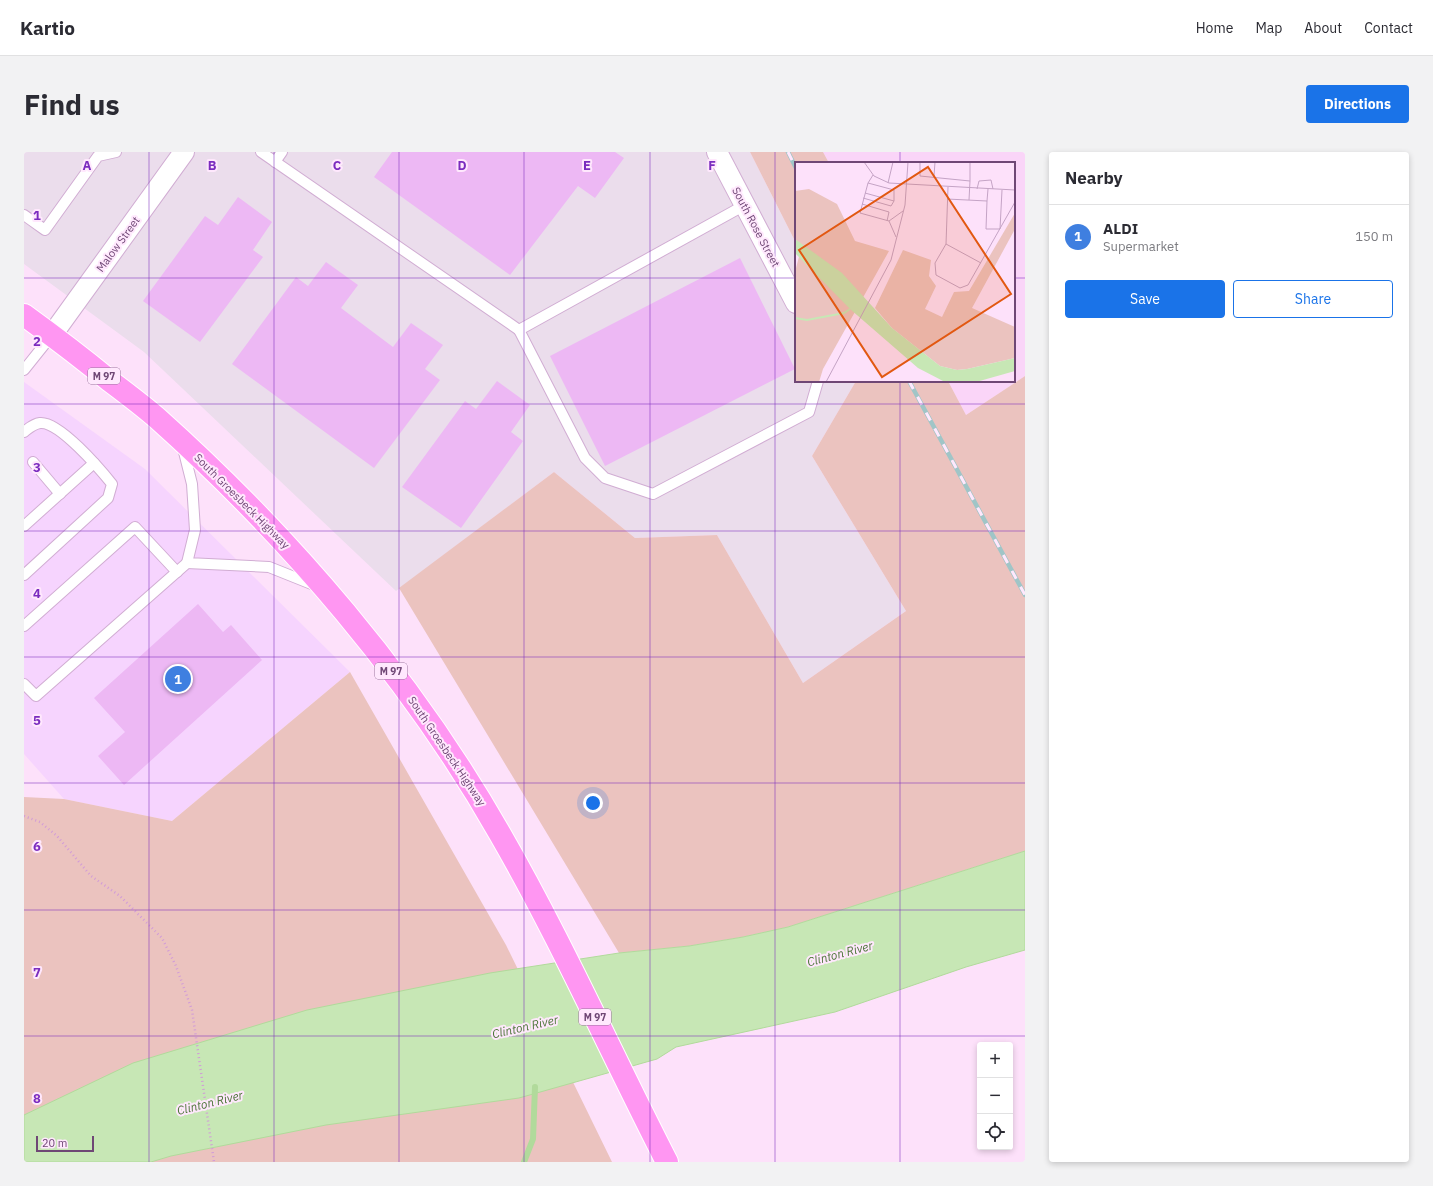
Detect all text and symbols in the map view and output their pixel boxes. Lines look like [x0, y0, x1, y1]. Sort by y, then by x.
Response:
text: Kartio [20, 16, 75, 40]
text: Home [1196, 19, 1233, 37]
text: Map [1255, 19, 1282, 37]
text: About [1304, 19, 1342, 37]
text: Contact [1364, 19, 1413, 37]
button: Directions [1306, 85, 1409, 123]
text: Find us [24, 86, 120, 123]
text: A [83, 157, 92, 174]
text: B [208, 157, 217, 174]
text: C [333, 157, 342, 174]
text: D [457, 157, 467, 174]
text: E [583, 157, 591, 174]
text: F [708, 157, 716, 174]
inset map [795, 162, 1015, 382]
text: Nearby [1065, 167, 1123, 189]
street label: South Rose Street [729, 185, 783, 270]
text: 1 [33, 207, 41, 224]
street label: Malow Street [93, 213, 143, 274]
text: ALDI [1103, 219, 1138, 238]
text: 1 [1074, 228, 1082, 245]
text: 150 m [1355, 228, 1393, 245]
text: Supermarket [1103, 238, 1179, 255]
button: Save [1065, 280, 1225, 318]
button: Share [1233, 280, 1393, 318]
text: 2 [33, 333, 41, 350]
road number: M 97 [88, 368, 120, 384]
street label: South Groesbeck Highway [191, 450, 293, 552]
text: 3 [33, 459, 41, 476]
text: 4 [33, 585, 41, 602]
road number: M 97 [375, 663, 407, 679]
pin: 1 [165, 664, 191, 694]
street label: South Groesbeck Highway [405, 694, 489, 809]
text: 5 [33, 712, 41, 729]
your location [583, 793, 603, 813]
text: 6 [33, 838, 41, 855]
water label: Clinton River [805, 937, 875, 969]
text: 7 [33, 964, 41, 981]
road number: M 97 [579, 1009, 611, 1025]
water label: Clinton River [490, 1012, 560, 1041]
map controls [977, 1042, 1013, 1150]
button: + [977, 1042, 1013, 1078]
button: − [977, 1078, 1013, 1114]
water label: Clinton River [175, 1087, 245, 1118]
text: 8 [33, 1090, 41, 1107]
button: locate [977, 1114, 1013, 1150]
scale bar [36, 1134, 94, 1153]
text: 20 m [42, 1136, 67, 1150]

